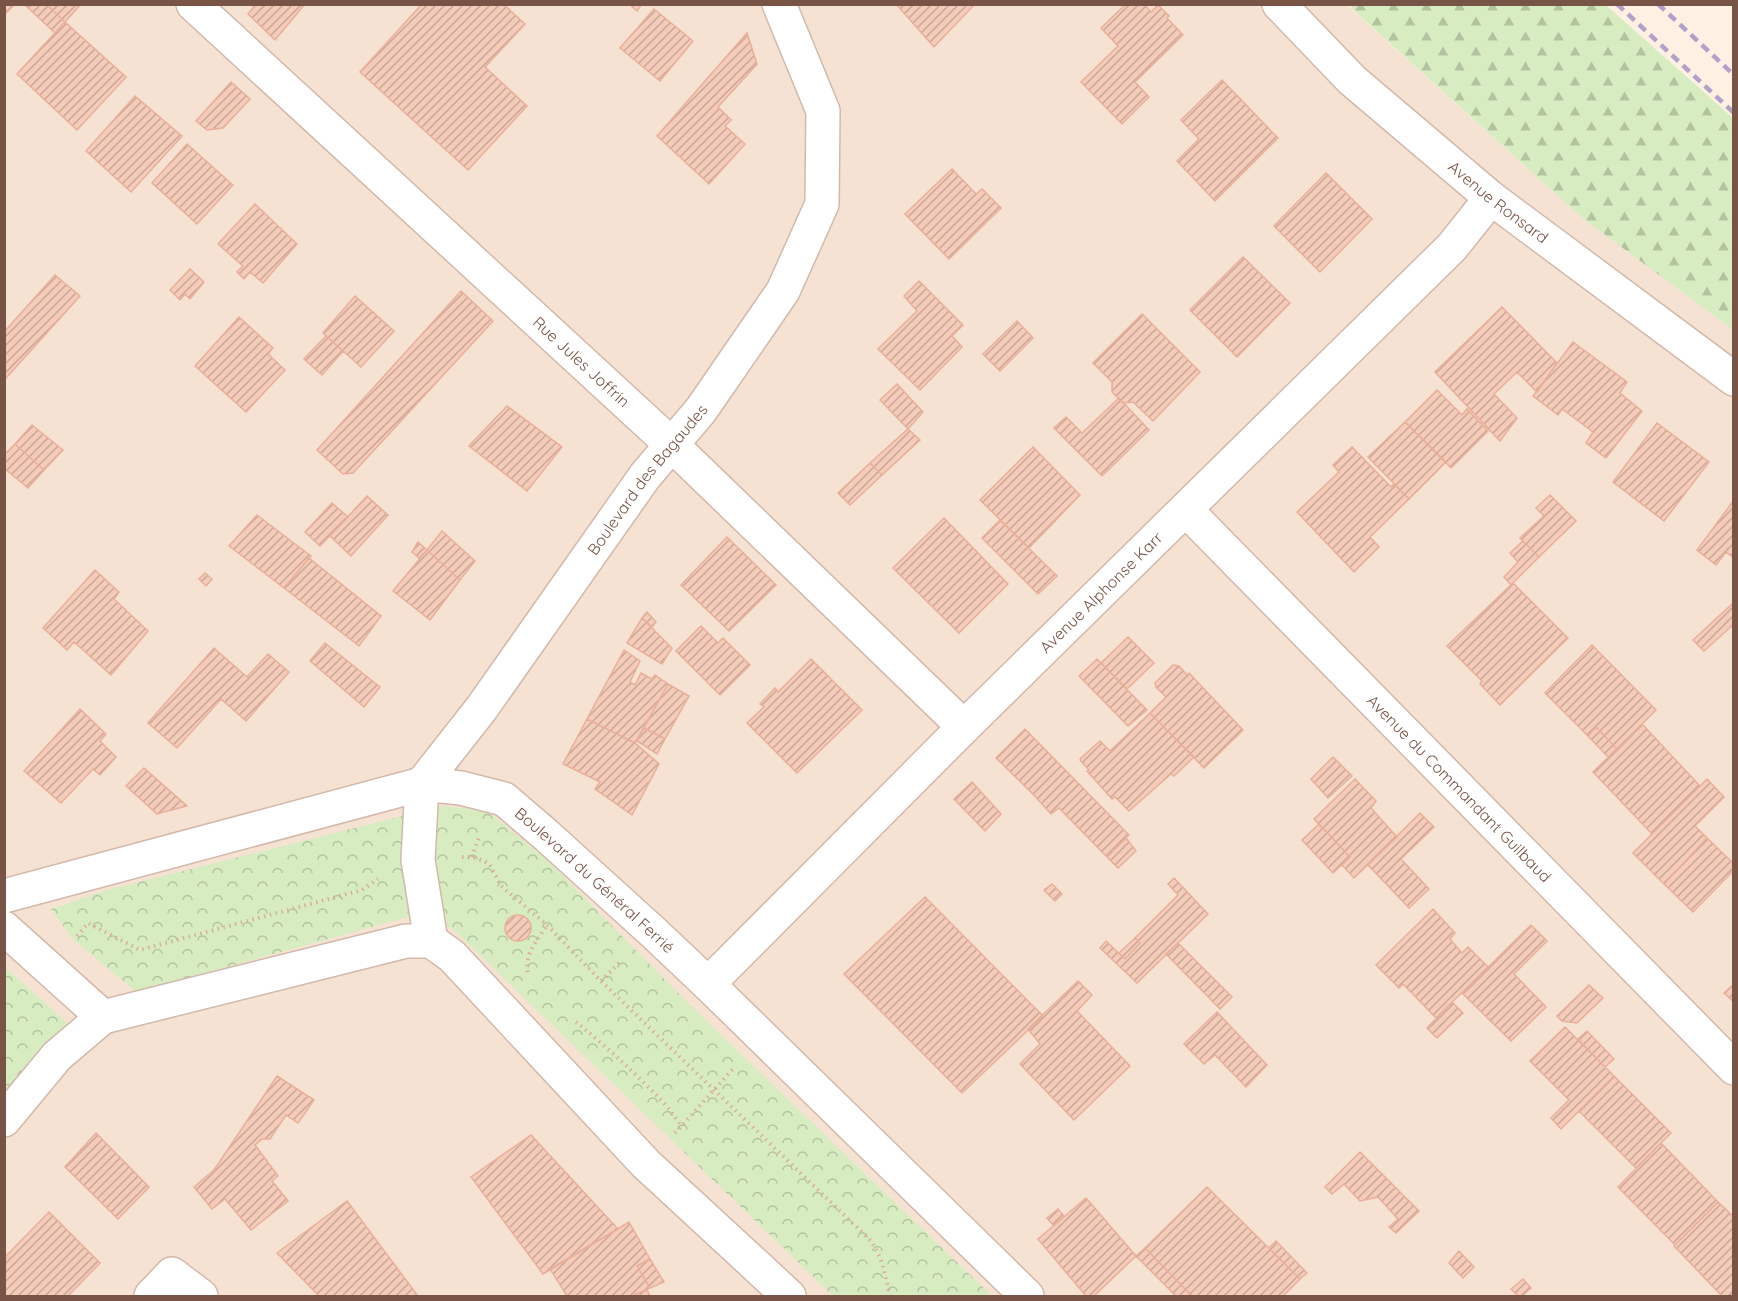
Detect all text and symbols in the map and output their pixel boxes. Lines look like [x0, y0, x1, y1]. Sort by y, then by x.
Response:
street label: Avenue Ronsard [1445, 156, 1552, 247]
street label: Rue Jules Joffrin [529, 312, 634, 411]
street label: Boulevard des Bagaudes [583, 401, 712, 559]
street label: Avenue Alphonse Karr [1035, 527, 1167, 657]
street label: Avenue du Commandant Guilbaud [1363, 690, 1556, 886]
street label: Boulevard du Général Ferrié [511, 803, 679, 957]

